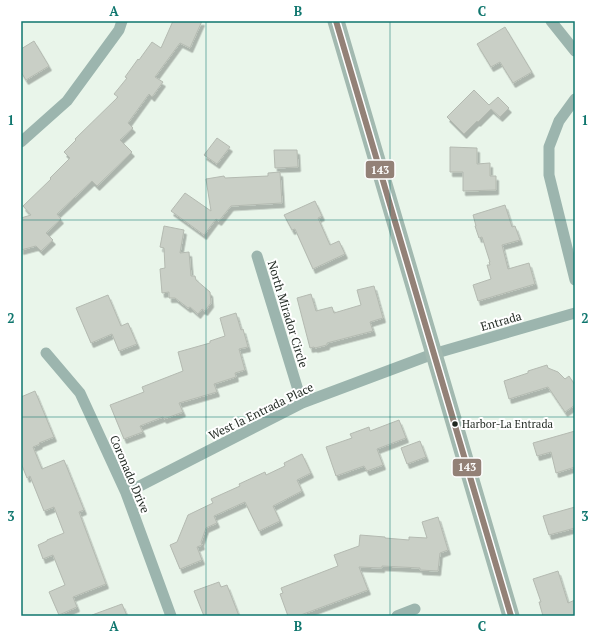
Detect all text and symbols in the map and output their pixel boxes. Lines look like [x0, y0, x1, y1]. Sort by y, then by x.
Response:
text: A [109, 2, 119, 20]
text: B [294, 2, 302, 20]
text: C [478, 2, 486, 20]
text: 1 [7, 111, 15, 129]
text: 1 [581, 111, 589, 129]
line badge: 143 [365, 160, 395, 179]
text: 143 [371, 163, 389, 177]
street label: North Mirador Circle [265, 259, 311, 369]
street label: Entrada [479, 308, 523, 334]
text: 2 [7, 309, 15, 327]
text: 2 [581, 309, 589, 327]
street label: West la Entrada Place [206, 379, 316, 443]
place label: Harbor-La Entrada [462, 417, 554, 431]
marker: Harbor-La Entrada [450, 419, 460, 429]
street label: Coronado Drive [107, 433, 153, 515]
line badge: 143 [452, 458, 482, 477]
text: 143 [458, 460, 476, 474]
text: 3 [7, 507, 15, 525]
text: 3 [581, 507, 589, 525]
text: A [109, 617, 119, 635]
text: B [294, 617, 302, 635]
text: C [478, 617, 486, 635]

